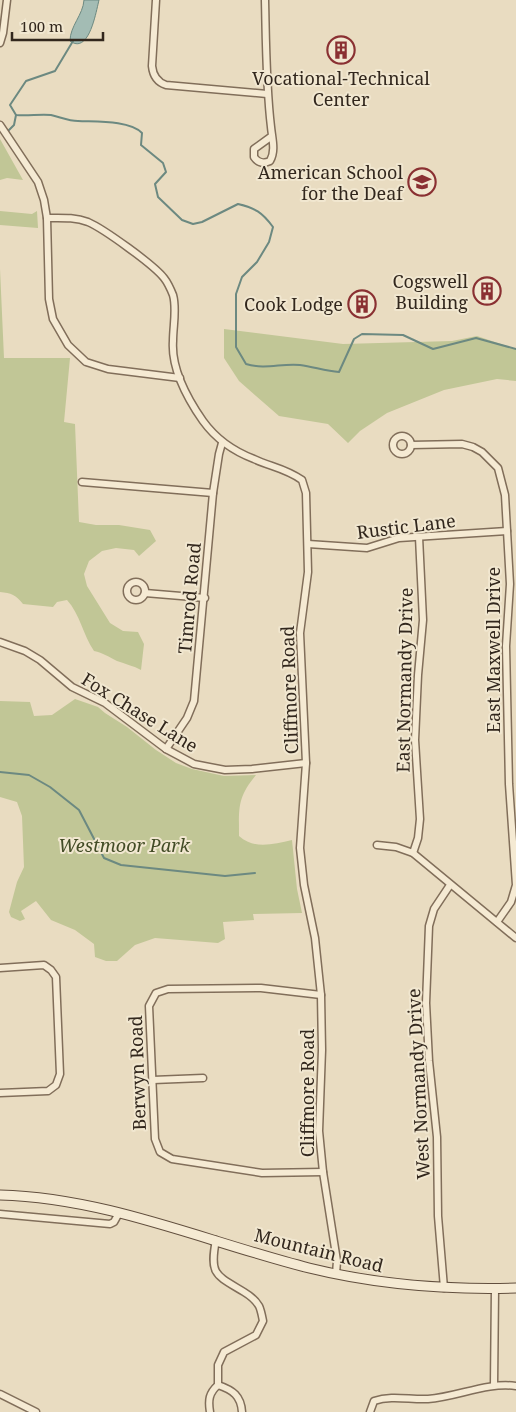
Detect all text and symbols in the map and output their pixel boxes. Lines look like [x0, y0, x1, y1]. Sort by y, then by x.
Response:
scale bar [12, 10, 104, 42]
text: 100 m [20, 16, 63, 36]
building icon: Vocational-Technical Center [326, 35, 356, 65]
place label: Vocational-Technical Center [252, 66, 430, 111]
place label: American School for the Deaf [258, 160, 404, 205]
school or university icon: American School for the Deaf [407, 167, 437, 197]
place label: Cogswell Building [392, 269, 468, 314]
building icon: Cogswell Building [472, 276, 502, 306]
building icon: Cook Lodge [347, 289, 377, 319]
place label: Cook Lodge [244, 292, 343, 316]
street label: Rustic Lane [355, 508, 457, 544]
street label: Timrod Road [172, 541, 206, 655]
street label: East Maxwell Drive [481, 567, 505, 733]
street label: East Normandy Drive [390, 587, 418, 773]
street label: Cliffmore Road [275, 625, 303, 755]
street label: Fox Chase Lane [77, 667, 203, 757]
park label: Westmoor Park [58, 833, 191, 857]
street label: West Normandy Drive [401, 988, 435, 1180]
street label: Berwyn Road [123, 1015, 151, 1131]
street label: Cliffmore Road [295, 1029, 319, 1157]
street label: Mountain Road [252, 1222, 386, 1278]

